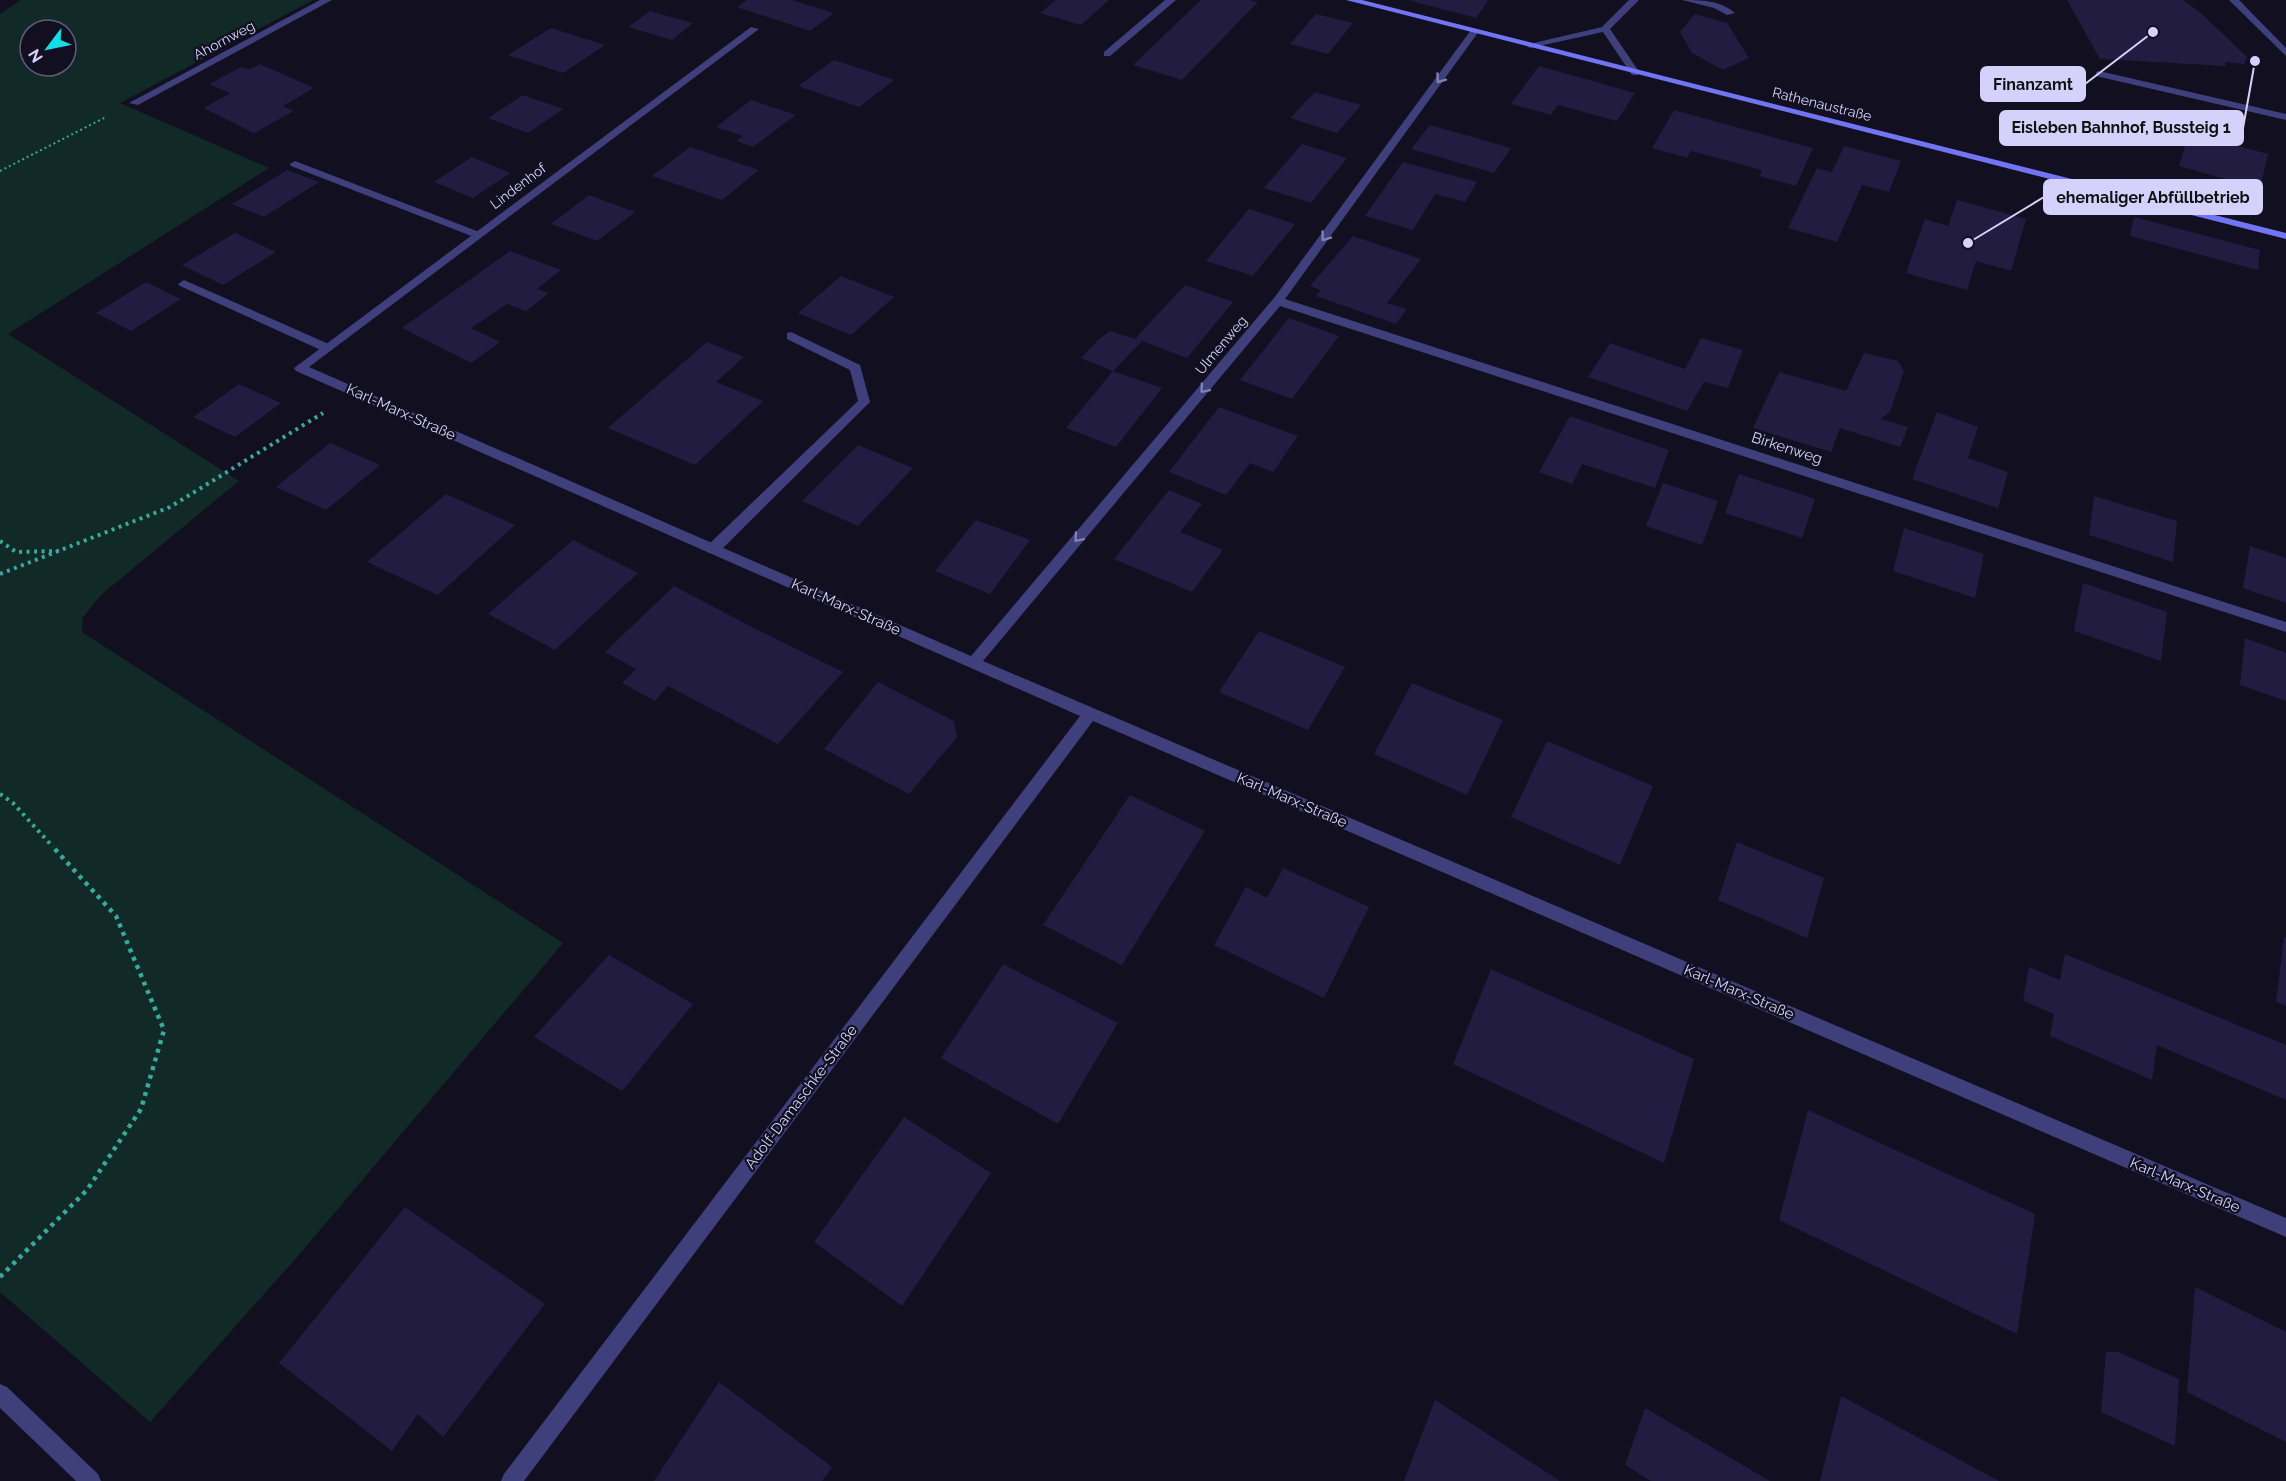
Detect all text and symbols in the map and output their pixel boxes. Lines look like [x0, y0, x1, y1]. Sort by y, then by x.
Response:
street label: Ahornweg [191, 17, 257, 63]
north arrow [18, 18, 78, 78]
text: N [24, 45, 47, 66]
callout: Finanzamt [1981, 67, 2085, 101]
one-way arrow [1436, 72, 1447, 83]
text: Finanzamt [1993, 75, 2073, 94]
street label: Rathenaustraße [1771, 84, 1873, 124]
callout: Eisleben Bahnhof, Bussteig 1 [2000, 111, 2243, 145]
text: Eisleben Bahnhof, Bussteig 1 [2011, 118, 2231, 137]
street label: Lindenhof [487, 159, 550, 212]
callout: ehemaliger Abfüllbetrieb [2044, 180, 2262, 214]
text: ehemaliger Abfüllbetrieb [2056, 188, 2250, 207]
one-way arrow [1321, 230, 1332, 241]
street label: Ulmenweg [1192, 313, 1250, 377]
street label: Karl-Marx-Straße [344, 380, 459, 444]
one-way arrow [1200, 382, 1211, 393]
street label: Birkenweg [1749, 428, 1825, 468]
one-way arrow [1074, 531, 1085, 542]
street label: Karl-Marx-Straße [789, 575, 904, 639]
street label: Karl-Marx-Straße [1234, 769, 1350, 831]
street label: Karl-Marx-Straße [1681, 961, 1797, 1023]
street label: Adolf-Damaschke-Straße [741, 1021, 861, 1172]
street label: Karl-Marx-Straße [2127, 1154, 2243, 1216]

